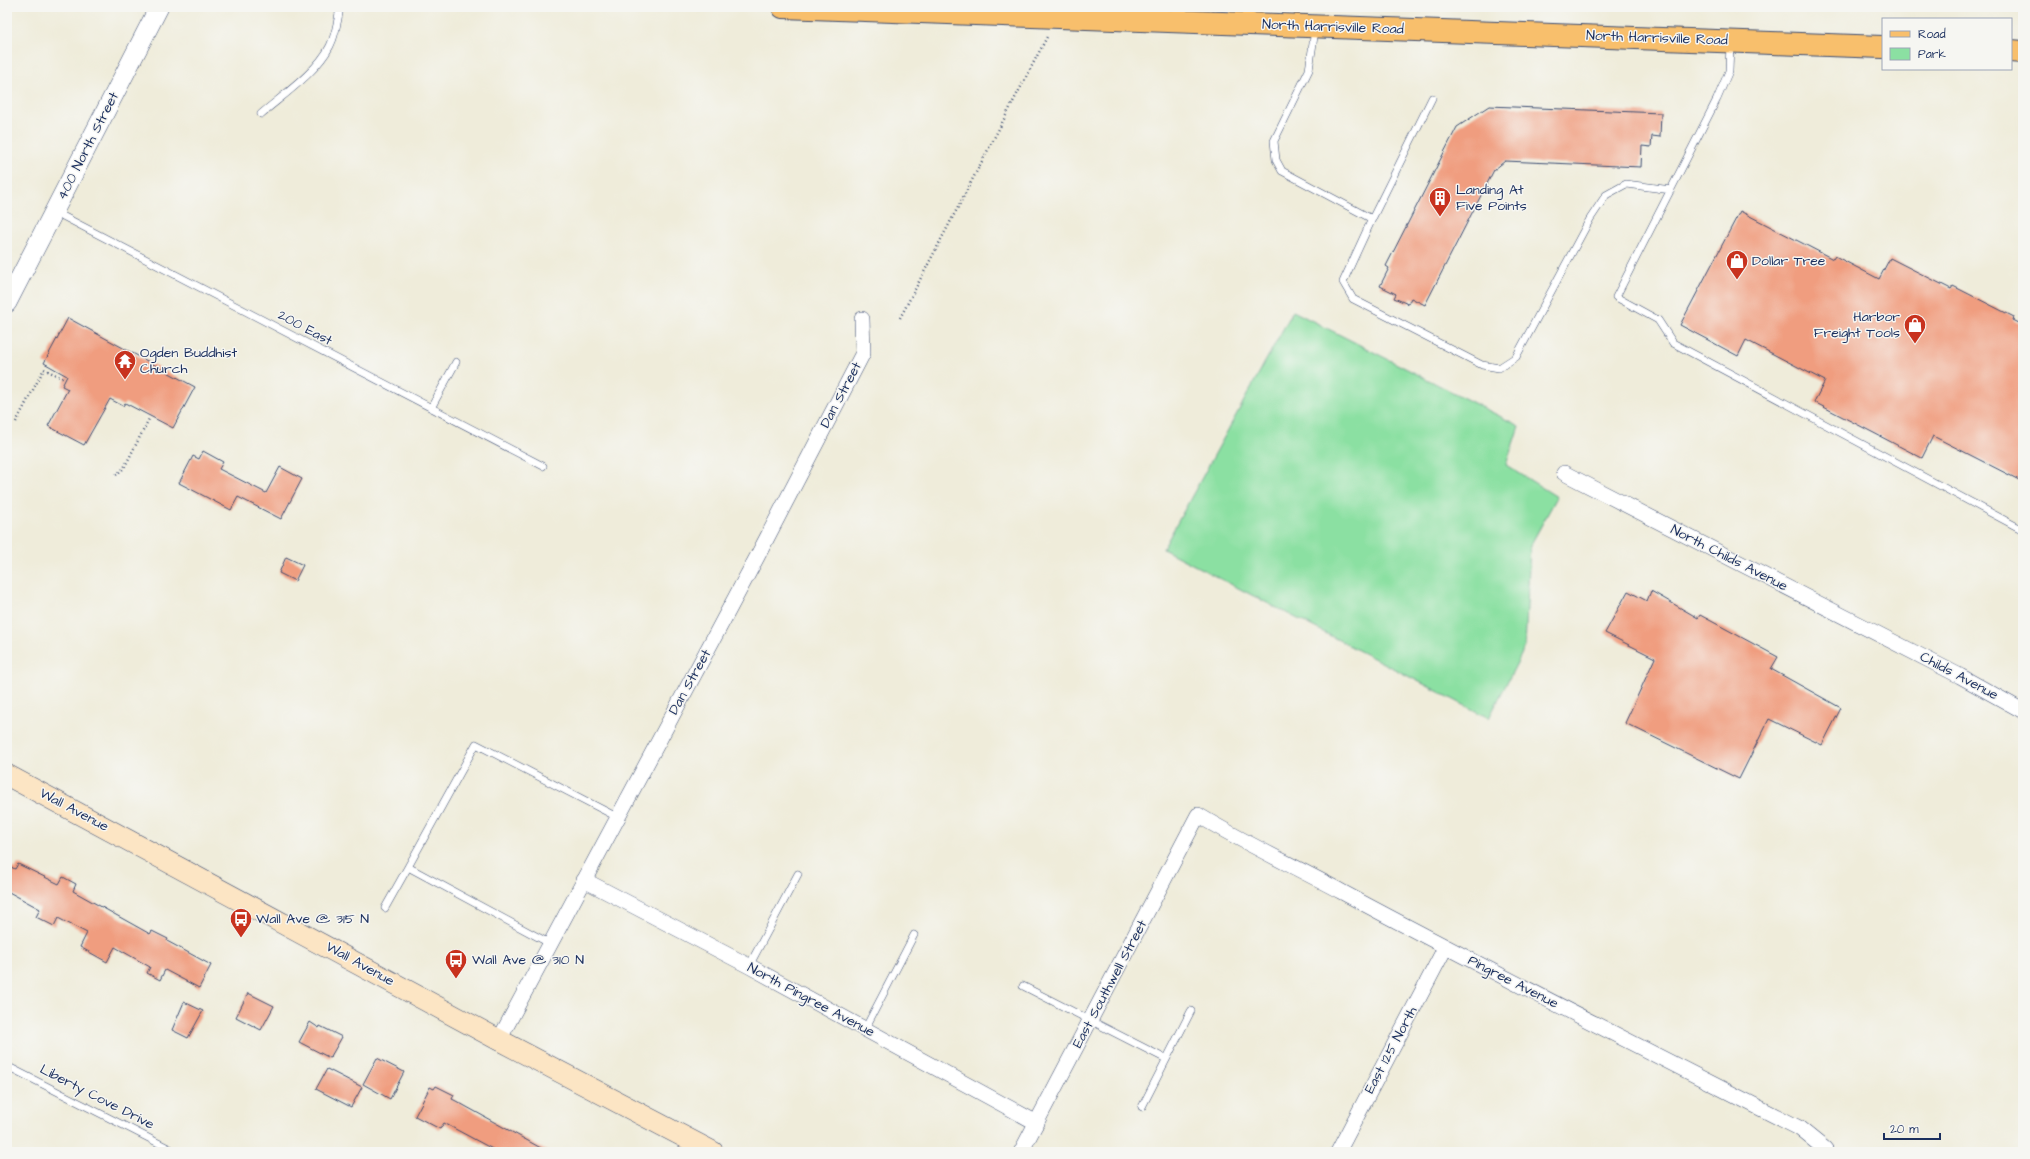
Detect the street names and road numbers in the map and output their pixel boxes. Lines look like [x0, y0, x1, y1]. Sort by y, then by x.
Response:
street label: North Harrisville Road [1262, 15, 1404, 39]
street label: North Harrisville Road [1586, 26, 1728, 50]
street label: 400 North Street [52, 88, 124, 203]
street label: 200 East [274, 305, 336, 351]
street label: Dan Street [815, 358, 867, 431]
street label: North Childs Avenue [1667, 520, 1791, 596]
street label: Dan Street [664, 645, 716, 718]
street label: Childs Avenue [1916, 647, 2002, 705]
street label: Wall Avenue [36, 783, 113, 837]
street label: East Southwell Street [1068, 916, 1152, 1052]
street label: Wall Avenue [322, 937, 398, 991]
street label: Pingree Avenue [1464, 951, 1562, 1014]
street label: North Pingree Avenue [744, 958, 879, 1042]
street label: East 125 North [1360, 1003, 1422, 1097]
street label: Liberty Cove Drive [36, 1060, 158, 1135]

